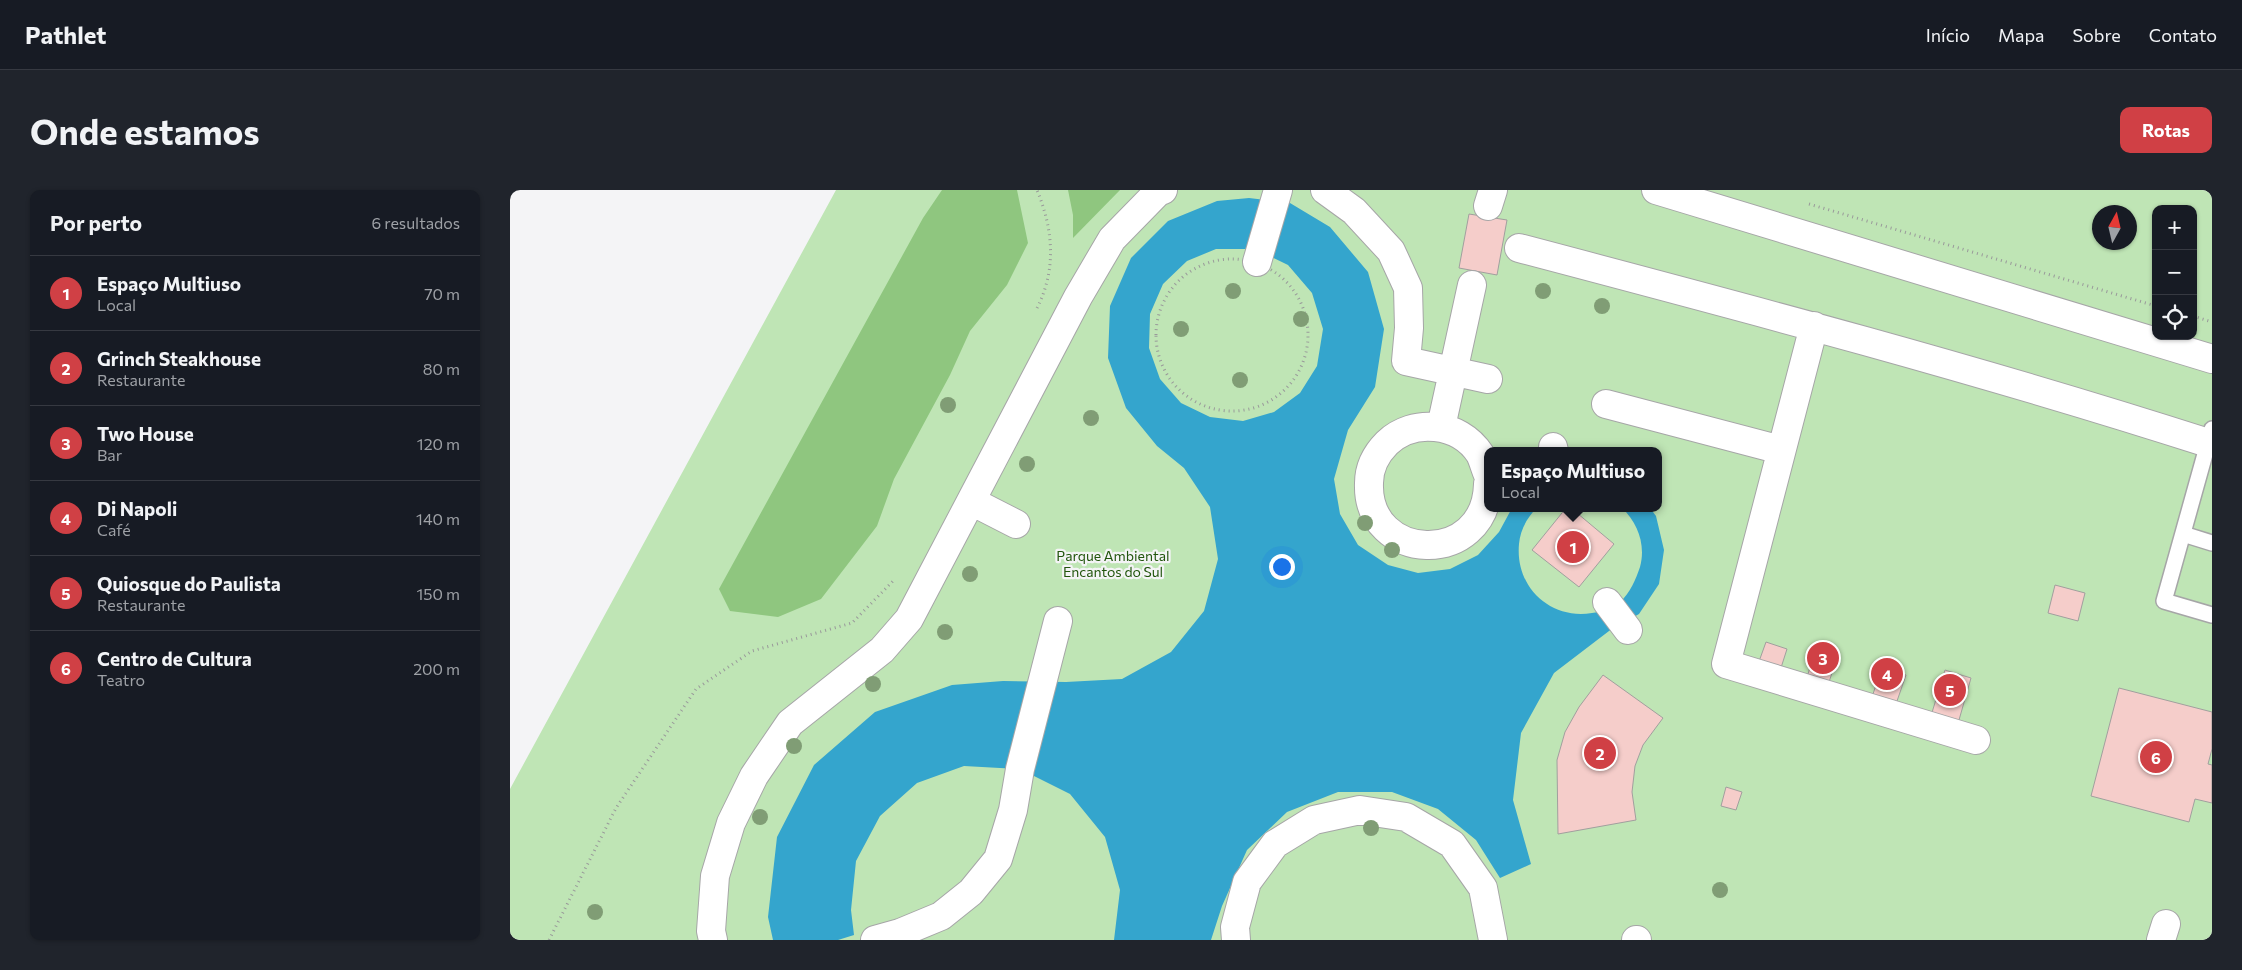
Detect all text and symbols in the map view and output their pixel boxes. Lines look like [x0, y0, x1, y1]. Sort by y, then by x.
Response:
text: Pathlet [25, 20, 106, 49]
text: Início [1926, 24, 1970, 46]
text: Mapa [1998, 24, 2044, 46]
text: Sobre [2072, 24, 2121, 46]
text: Contato [2149, 24, 2217, 46]
button: Rotas [2120, 107, 2212, 153]
text: Onde estamos [30, 109, 260, 152]
north arrow [2092, 205, 2137, 250]
map controls [2152, 205, 2197, 340]
button: + [2152, 205, 2197, 250]
text: Por perto [50, 210, 142, 235]
text: 6 resultados [372, 213, 460, 232]
button: − [2152, 250, 2197, 295]
text: Espaço Multiuso [97, 272, 241, 295]
text: 1 [62, 284, 70, 303]
text: 70 m [424, 284, 460, 303]
text: Local [97, 295, 136, 314]
button: locate [2152, 295, 2197, 340]
text: Grinch Steakhouse [97, 347, 261, 370]
text: 2 [61, 359, 71, 378]
text: 80 m [423, 359, 460, 378]
text: Restaurante [97, 370, 185, 389]
text: Two House [97, 422, 194, 445]
text: 3 [61, 434, 71, 453]
text: 120 m [417, 434, 460, 453]
text: Bar [97, 445, 122, 464]
popup [1484, 447, 1662, 512]
text: Espaço Multiuso [1501, 459, 1645, 482]
text: Local [1501, 482, 1540, 501]
text: Di Napoli [97, 497, 177, 520]
text: 4 [61, 509, 71, 528]
text: 140 m [416, 509, 460, 528]
text: Café [97, 520, 131, 539]
pin: 1 [1557, 528, 1589, 566]
park label: Parque Ambiental Encantos do Sul [1056, 547, 1170, 580]
your location [1269, 554, 1295, 580]
text: Quiosque do Paulista [97, 572, 281, 595]
text: 5 [61, 584, 71, 603]
text: 150 m [417, 584, 460, 603]
text: Restaurante [97, 595, 185, 614]
pin: 3 [1807, 639, 1839, 677]
text: Centro de Cultura [97, 647, 252, 670]
pin: 4 [1871, 655, 1903, 693]
text: 6 [61, 659, 71, 678]
text: 200 m [413, 659, 460, 678]
text: Teatro [97, 670, 145, 689]
pin: 5 [1934, 671, 1966, 709]
pin: 2 [1584, 734, 1616, 772]
pin: 6 [2140, 738, 2172, 776]

